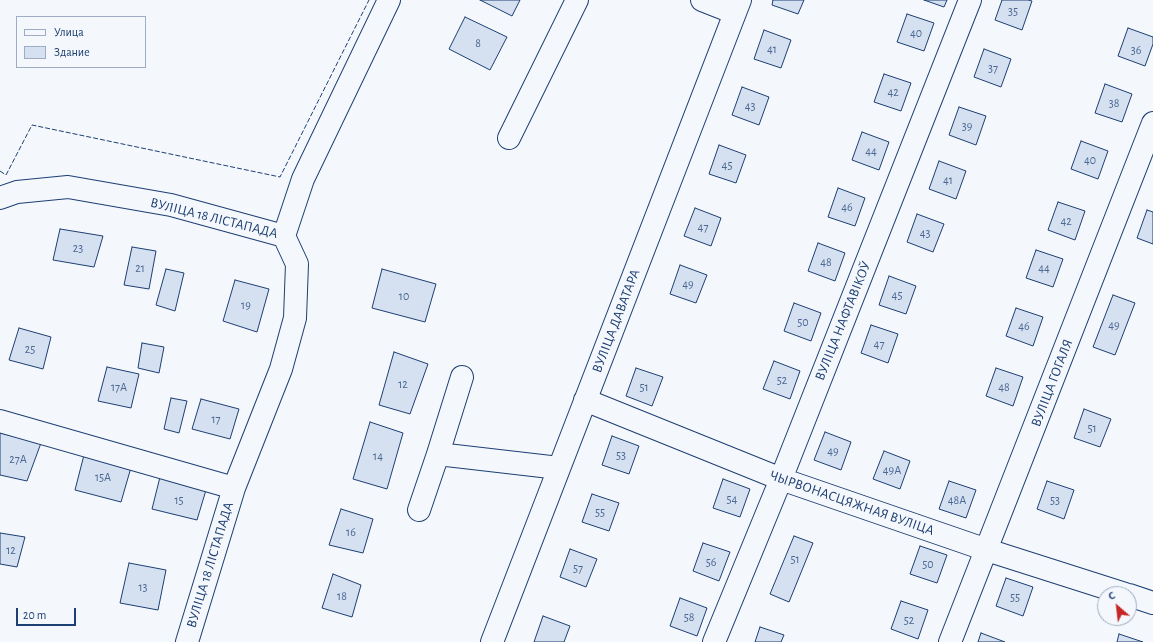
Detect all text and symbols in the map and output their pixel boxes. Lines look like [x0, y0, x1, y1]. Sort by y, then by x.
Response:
house number: 35 [1008, 4, 1018, 18]
legend [16, 16, 146, 68]
text: Улица [54, 26, 84, 38]
house number: 40 [910, 26, 922, 40]
house number: 8 [475, 36, 481, 50]
house number: 41 [767, 42, 777, 56]
house number: 36 [1131, 43, 1141, 57]
text: Здание [54, 46, 90, 58]
house number: 37 [988, 61, 998, 75]
house number: 42 [887, 85, 899, 99]
house number: 38 [1109, 96, 1119, 110]
house number: 43 [745, 99, 755, 113]
house number: 39 [962, 119, 972, 133]
house number: 44 [865, 144, 877, 158]
house number: 40 [1084, 153, 1096, 167]
house number: 45 [722, 158, 732, 172]
house number: 41 [943, 173, 953, 187]
street label: ВУЛІЦА 18 ЛІСТАПАДА [149, 194, 279, 242]
house number: 46 [841, 200, 853, 214]
house number: 42 [1060, 214, 1072, 228]
house number: 47 [698, 220, 708, 234]
house number: 43 [920, 226, 930, 240]
house number: 23 [73, 241, 83, 255]
house number: 48 [820, 255, 832, 269]
street label: ВУЛІЦА НАФТАВІКОЎ [811, 259, 875, 383]
house number: 21 [135, 261, 145, 275]
house number: 44 [1038, 261, 1050, 275]
street label: ВУЛІЦА ДАВАТАРА [588, 267, 644, 375]
house number: 49 [682, 277, 694, 291]
house number: 45 [892, 288, 902, 302]
house number: 10 [399, 289, 409, 303]
house number: 19 [241, 298, 251, 312]
house number: 50 [797, 315, 809, 329]
house number: 49 [1108, 318, 1120, 332]
house number: 46 [1018, 319, 1030, 333]
house number: 47 [874, 337, 884, 351]
street label: ВУЛІЦА ГОГАЛЯ [1028, 337, 1076, 429]
house number: 25 [25, 342, 35, 356]
house number: 52 [777, 373, 787, 387]
house number: 12 [398, 377, 408, 391]
house number: 17А [111, 380, 127, 394]
house number: 51 [639, 380, 649, 394]
house number: 48 [998, 380, 1010, 394]
house number: 17 [211, 412, 221, 426]
house number: 51 [1087, 421, 1097, 435]
house number: 49 [827, 444, 839, 458]
house number: 53 [616, 448, 626, 462]
house number: 14 [373, 449, 383, 463]
house number: 27А [9, 452, 27, 466]
house number: 49А [883, 463, 901, 477]
street label: ЧЫРВОНАСЦЯЖНАЯ ВУЛІЦА [768, 467, 936, 539]
house number: 15А [95, 470, 111, 484]
house number: 54 [727, 492, 737, 506]
house number: 15 [174, 493, 184, 507]
house number: 48А [948, 493, 966, 507]
house number: 53 [1050, 493, 1060, 507]
street label: ВУЛІЦА 18 ЛІСТАПАДА [183, 500, 237, 630]
house number: 55 [595, 505, 605, 519]
house number: 16 [346, 525, 356, 539]
house number: 12 [6, 543, 16, 557]
house number: 51 [790, 552, 800, 566]
house number: 56 [706, 555, 716, 569]
house number: 50 [922, 557, 934, 571]
house number: 57 [573, 561, 583, 575]
house number: 13 [138, 580, 148, 594]
north arrow [1097, 586, 1137, 626]
house number: 18 [337, 589, 347, 603]
house number: 55 [1010, 590, 1020, 604]
text: С [1106, 590, 1117, 602]
scale bar [18, 600, 78, 626]
text: 20 m [23, 609, 46, 621]
house number: 58 [684, 610, 694, 624]
house number: 52 [904, 613, 914, 627]

